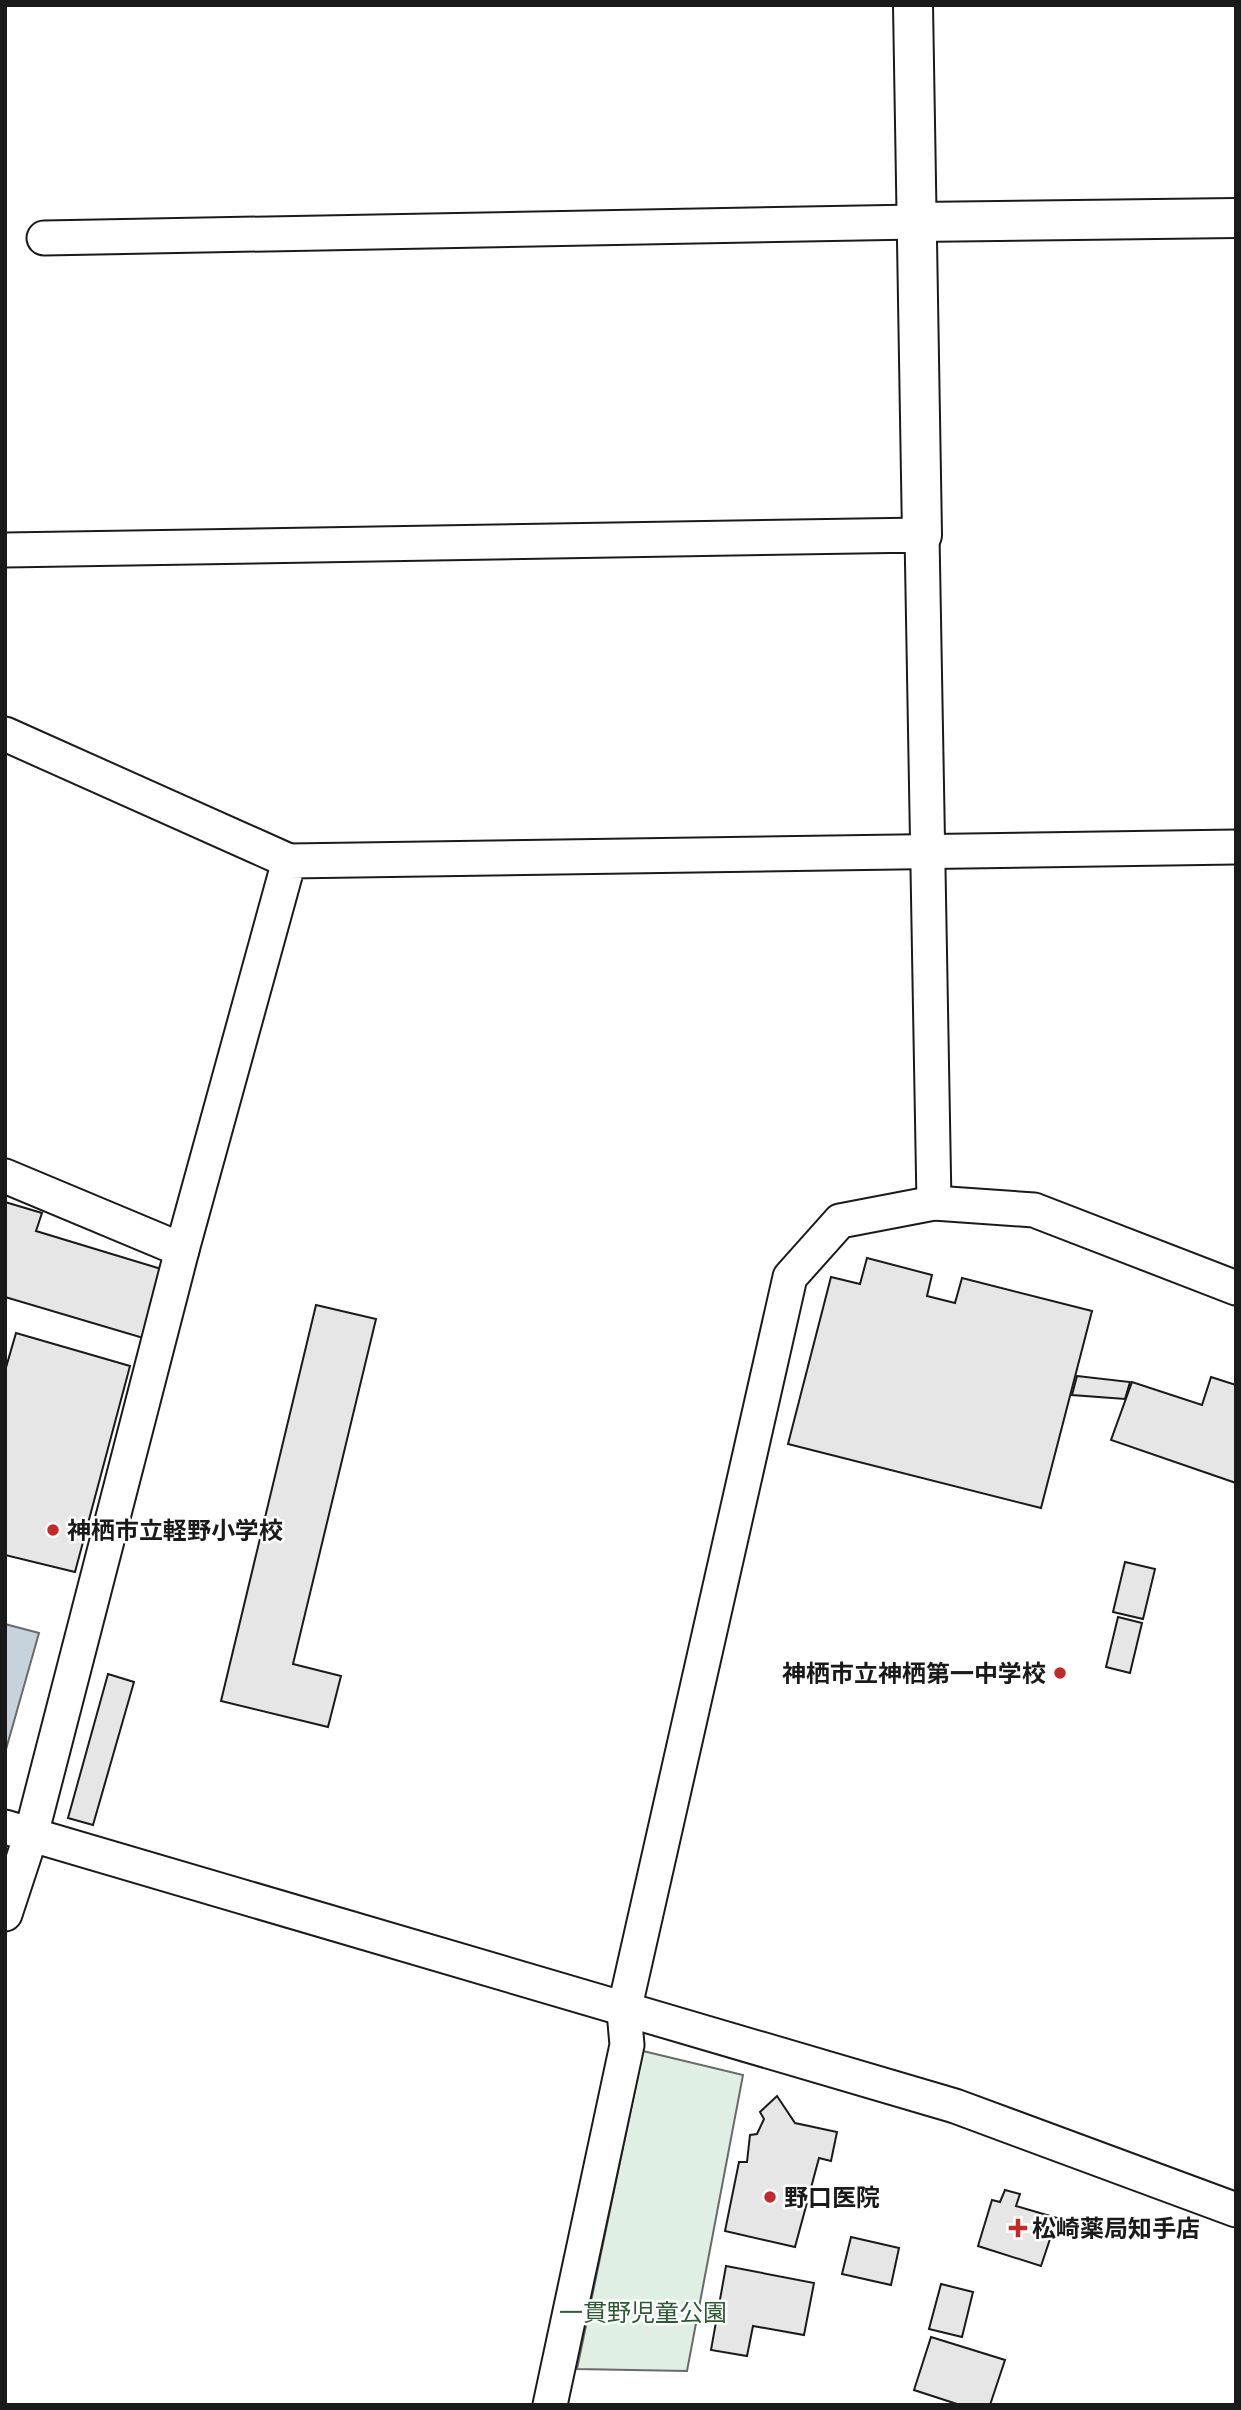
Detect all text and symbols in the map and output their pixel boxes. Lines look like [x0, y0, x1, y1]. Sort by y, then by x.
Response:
place label: 神栖市立軽野小学校 [67, 1516, 283, 1545]
marker: 神栖市立軽野小学校 [45, 1522, 61, 1538]
place label: 神栖市立神栖第一中学校 [782, 1659, 1046, 1688]
marker: 神栖市立神栖第一中学校 [1052, 1665, 1068, 1681]
place label: 野口医院 [784, 2183, 880, 2212]
marker: 野口医院 [762, 2189, 778, 2205]
place label: 松崎薬局知手店 [1032, 2214, 1200, 2243]
marker: 松崎薬局知手店 [1010, 2220, 1026, 2236]
park label: 一貫野児童公園 [559, 2298, 727, 2327]

